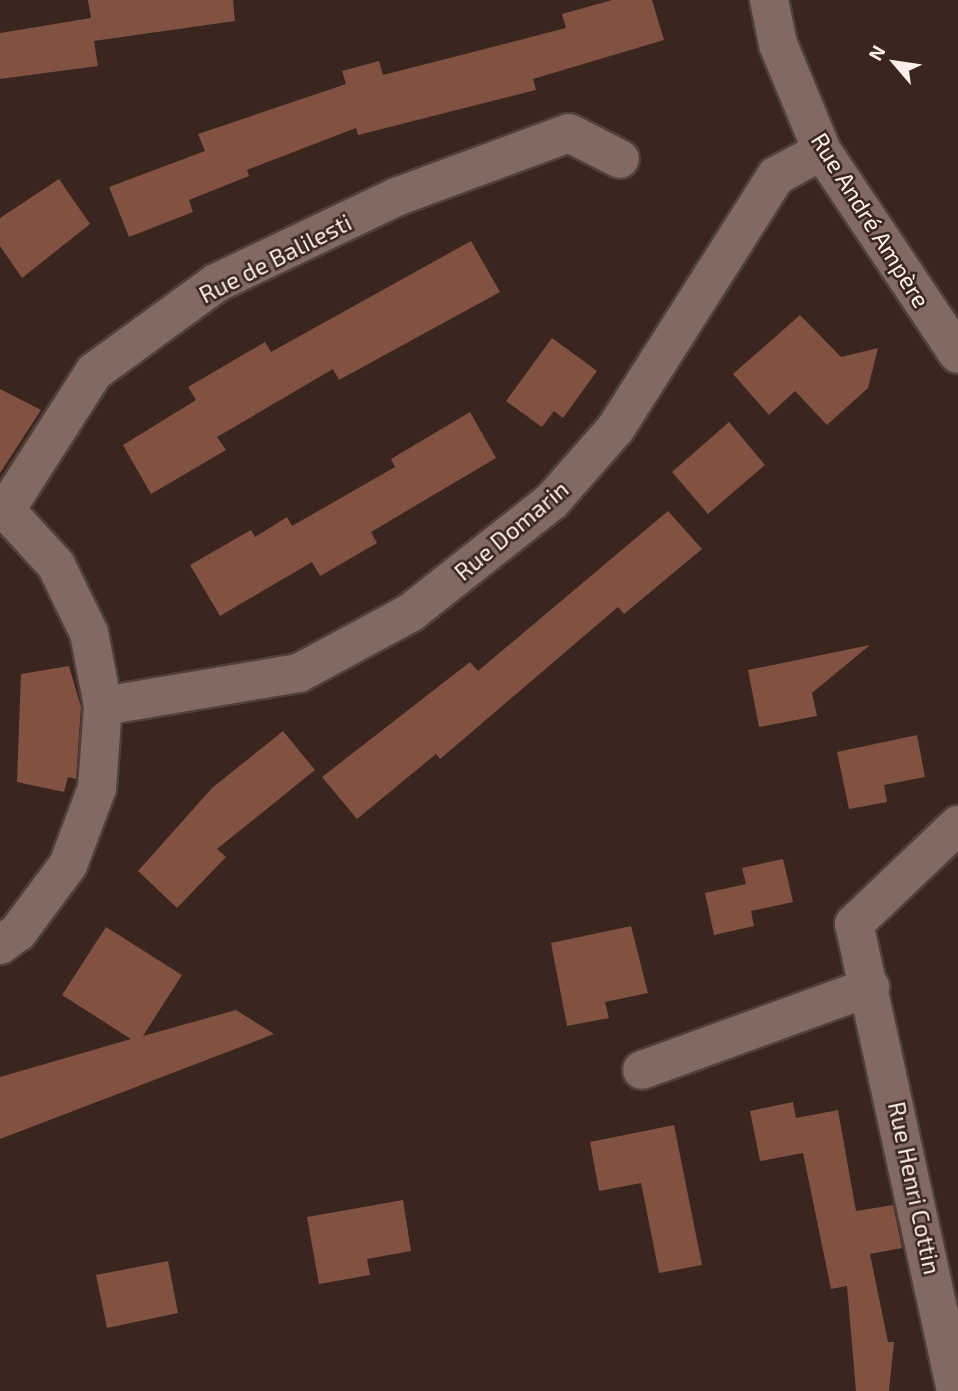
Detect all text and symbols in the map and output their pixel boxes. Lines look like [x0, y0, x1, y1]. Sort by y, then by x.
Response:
north arrow [860, 28, 930, 98]
text: N [863, 41, 890, 64]
street label: Rue André Ampère [805, 127, 937, 313]
street label: Rue de Balilesti [194, 207, 356, 309]
street label: Rue Domarin [448, 474, 574, 586]
street label: Rue Henri Cottin [883, 1099, 947, 1277]

